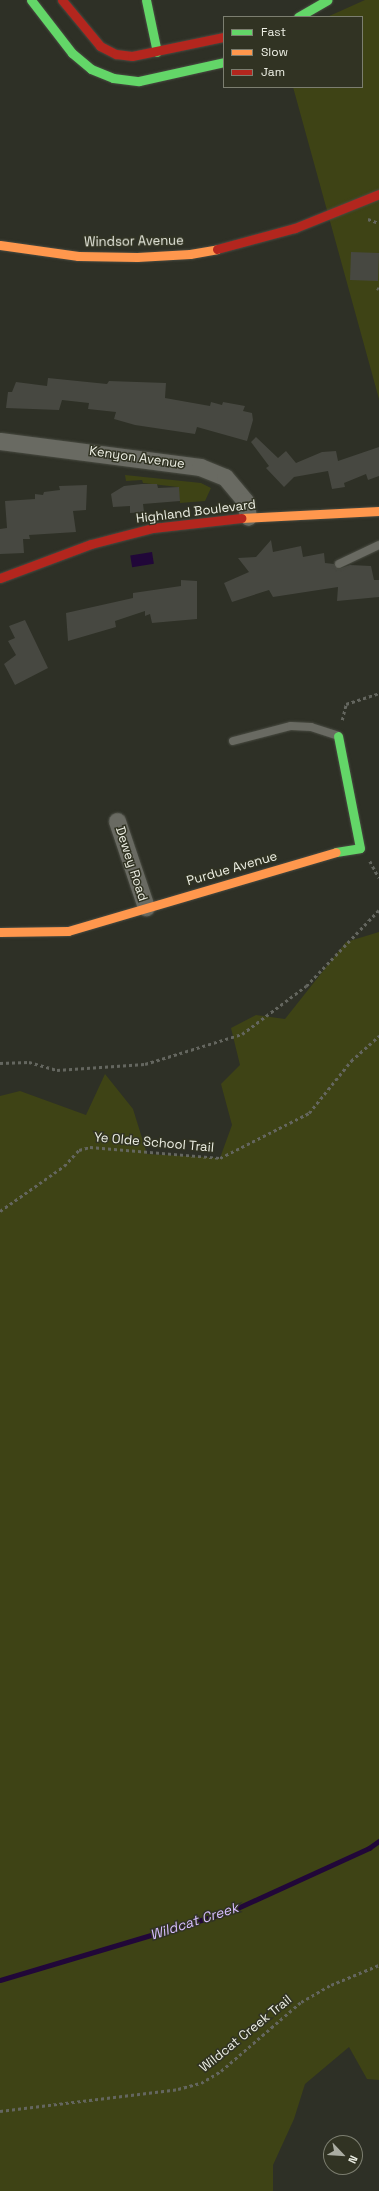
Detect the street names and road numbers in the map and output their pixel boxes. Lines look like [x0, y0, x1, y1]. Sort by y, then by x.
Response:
street label: Windsor Avenue [84, 233, 184, 251]
street label: Kenyon Avenue [88, 444, 186, 472]
street label: Highland Boulevard [135, 497, 257, 527]
street label: Dewey Road [112, 825, 150, 903]
street label: Purdue Avenue [185, 849, 279, 889]
street label: Ye Olde School Trail [93, 1130, 215, 1156]
street label: Wildcat Creek Trail [197, 1992, 295, 2076]

